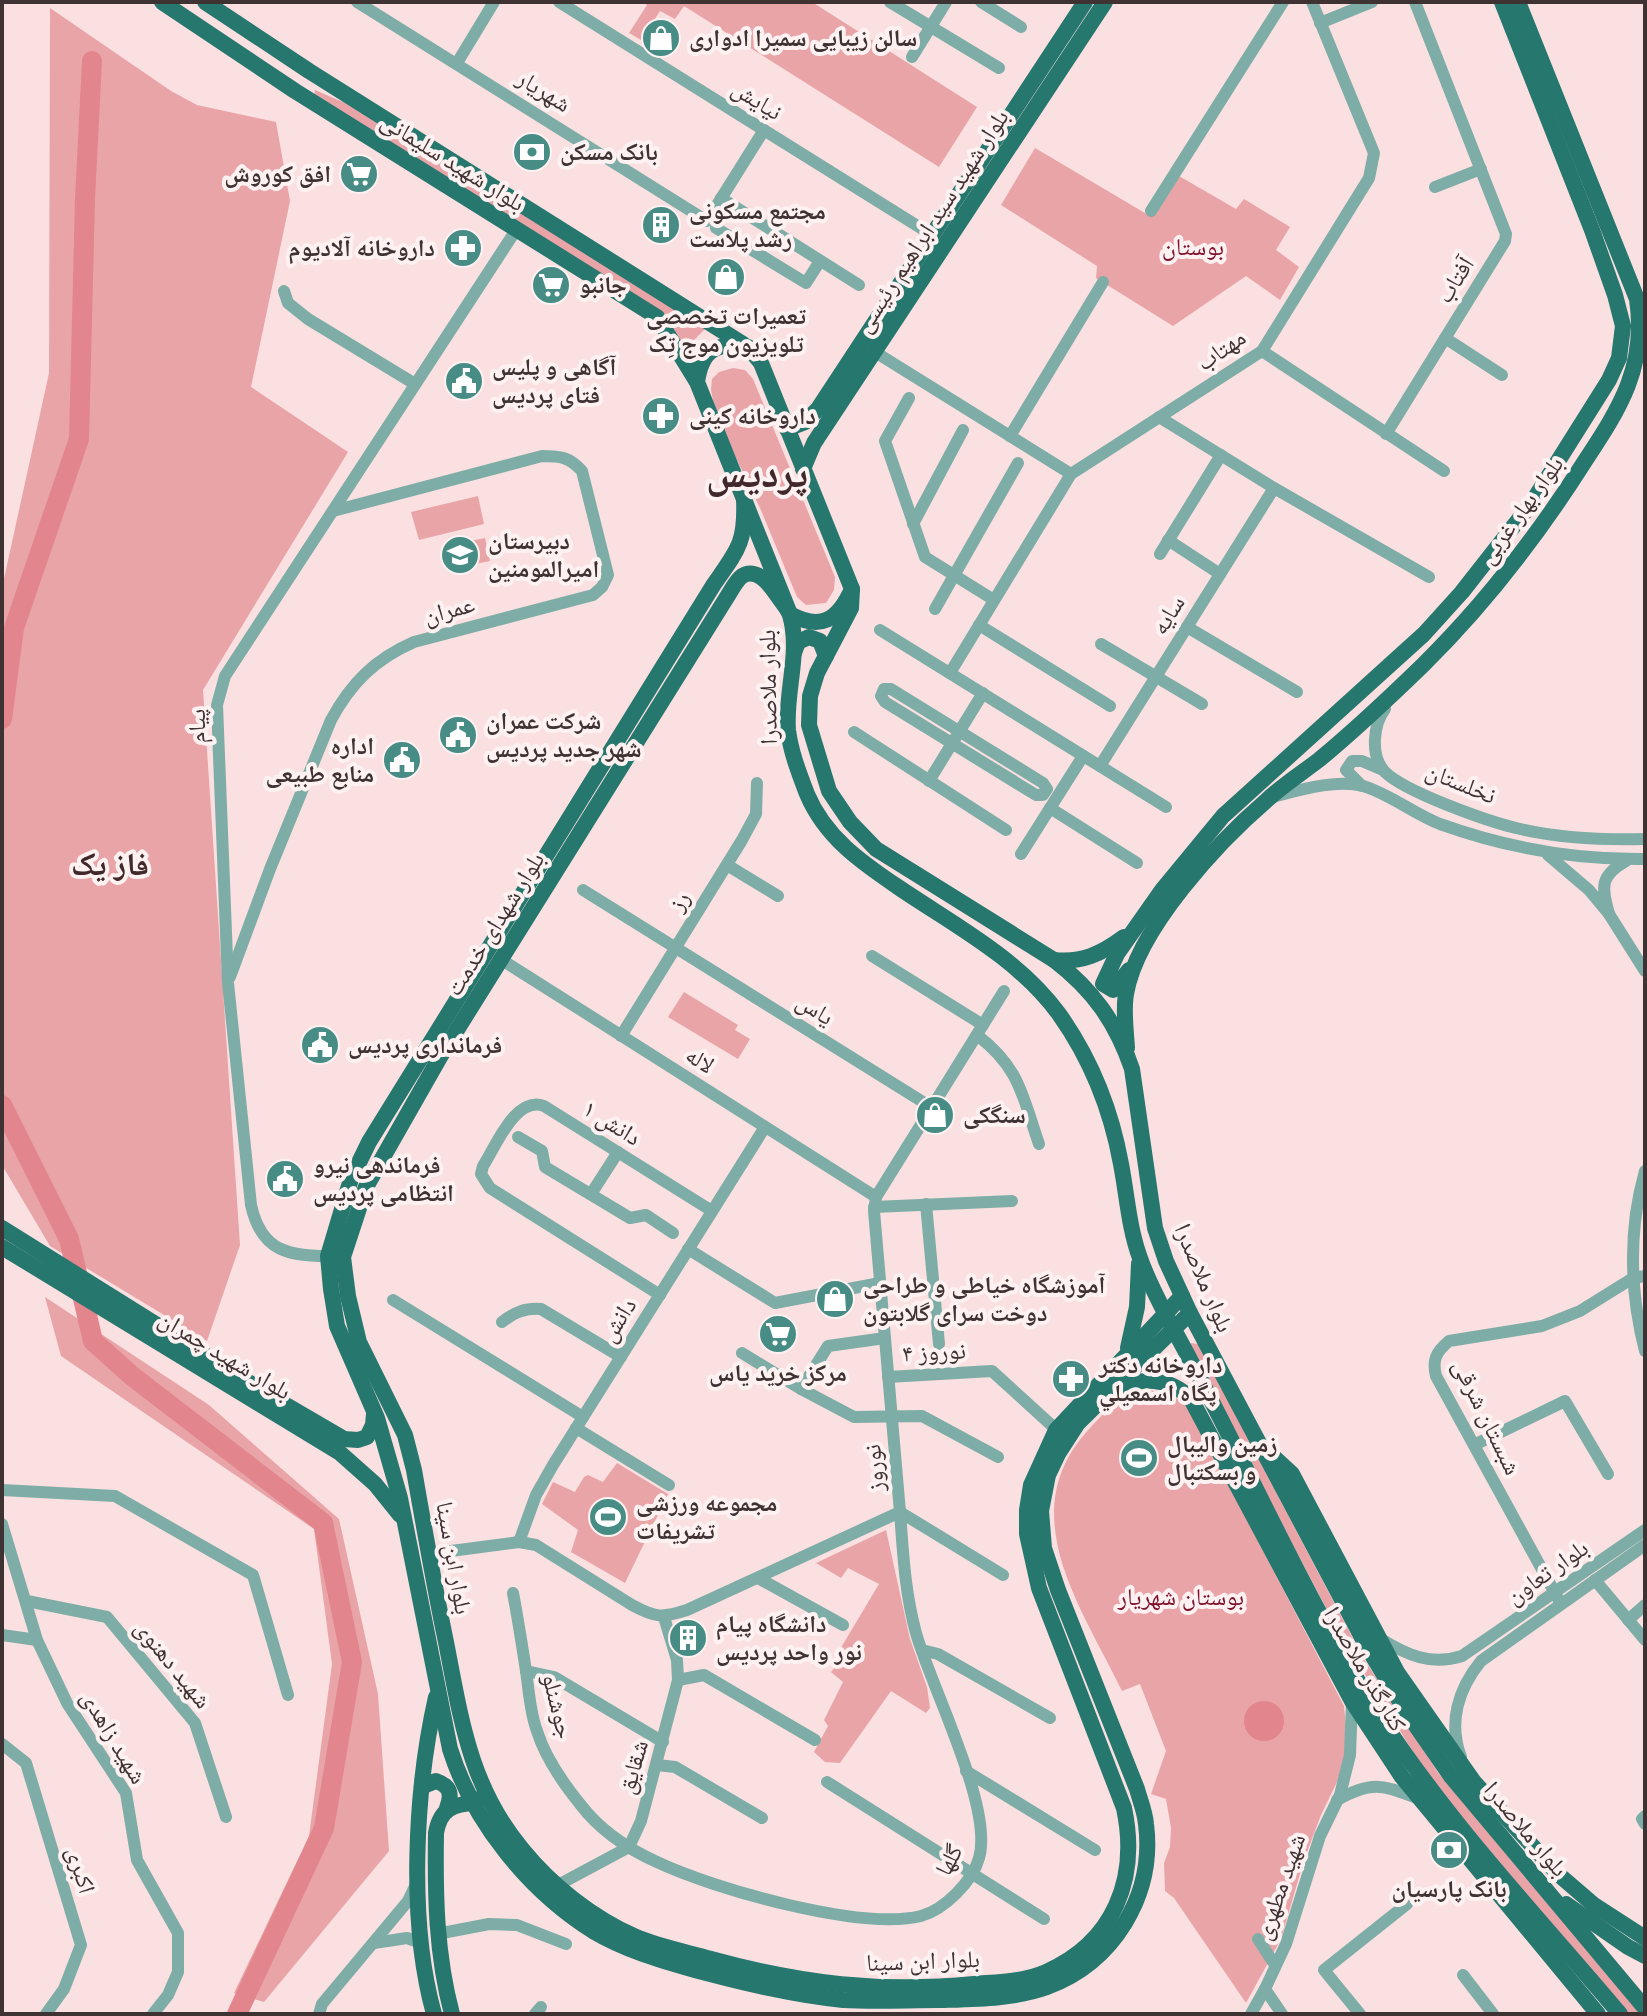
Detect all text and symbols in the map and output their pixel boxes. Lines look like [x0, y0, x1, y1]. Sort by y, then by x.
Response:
shop icon: سالن زیبایی سمیرا ادواری [640, 17, 682, 59]
place label: سالن زیبایی سمیرا ادواری [689, 21, 917, 53]
street label: شهریار [511, 61, 578, 119]
street label: نیایش [726, 71, 789, 127]
street label: بلوار شهید سید ابراهیم رئیسی [847, 103, 1016, 339]
street label: بلوار شهید سلیمانی [375, 104, 532, 218]
bank icon: بانک مسکن [511, 131, 553, 173]
place label: بانک مسکن [560, 135, 658, 167]
supermarket icon: افق کوروش [338, 153, 380, 195]
place label: افق کوروش [224, 157, 331, 189]
place label: مجتمع مسکونی رشد پلاست [689, 194, 826, 254]
building icon: مجتمع مسکونی رشد پلاست [640, 204, 682, 246]
pharmacy icon: داروخانه آلادیوم [442, 227, 484, 269]
park label: بوستان [1162, 230, 1224, 262]
place label: داروخانه آلادیوم [288, 231, 435, 265]
street label: آفتاب [1428, 249, 1481, 309]
shop icon: تعمیرات تخصصی تلویزیون موج تِک [705, 256, 747, 298]
supermarket icon: جانبو [530, 264, 572, 306]
place label: جانبو [579, 268, 627, 300]
place label: تعمیرات تخصصی تلویزیون موج تِک [646, 299, 807, 359]
street label: مهتاب [1189, 321, 1251, 378]
place label: آگاهی و پلیس فتای پردیس [492, 350, 617, 410]
public building icon: آگاهی و پلیس فتای پردیس [443, 360, 485, 402]
pharmacy icon: داروخانه کینی [640, 395, 682, 437]
place label: داروخانه کینی [689, 399, 816, 431]
district label: پردیس [706, 446, 808, 498]
street label: بلوار بهار غربی [1470, 449, 1570, 570]
place label: دبیرستان امیرالمومنین [488, 524, 599, 584]
school or university icon: دبیرستان امیرالمومنین [439, 534, 481, 576]
street label: عمران [420, 587, 478, 631]
street label: سایه [1143, 589, 1192, 640]
street label: بلوار ملاصدرا [750, 629, 784, 745]
place label: شرکت عمران شهر جدید پردیس [486, 704, 642, 764]
street label: پیام [180, 709, 213, 743]
public building icon: شرکت عمران شهر جدید پردیس [437, 714, 479, 756]
place label: اداره منابع طبیعی [265, 729, 374, 790]
public building icon: اداره منابع طبیعی [381, 739, 423, 781]
street label: نخلستان [1421, 754, 1501, 811]
district label: فاز یک [71, 842, 149, 884]
street label: بلوار شهدای خدمت [437, 845, 551, 1002]
street label: رز [659, 884, 697, 918]
street label: یاس [791, 984, 840, 1032]
public building icon: فرمانداری پردیس [299, 1024, 341, 1066]
place label: فرمانداری پردیس [348, 1028, 502, 1060]
street label: لاله [680, 1038, 721, 1080]
street label: دانش ۱ [577, 1092, 648, 1152]
shop icon: سنگکی [914, 1094, 956, 1136]
place label: سنگکی [963, 1098, 1026, 1130]
place label: فرماندهی نیرو انتظامی پردیس [313, 1148, 454, 1208]
public building icon: فرماندهی نیرو انتظامی پردیس [264, 1158, 306, 1200]
street label: بلوار ملاصدرا [1168, 1218, 1242, 1337]
place label: آموزشگاه خیاطی و طراحی دوخت سرای گلابتون [863, 1268, 1106, 1328]
shop icon: آموزشگاه خیاطی و طراحی دوخت سرای گلابتون [814, 1278, 856, 1320]
street label: دانش [591, 1291, 643, 1348]
street label: بلوار شهید چمران [153, 1302, 298, 1406]
supermarket icon: مرکز خرید یاس [757, 1313, 799, 1355]
street label: نوروز ۴ [901, 1333, 967, 1369]
place label: داروخانه دكتر پگاه اسمعيلي [1098, 1348, 1222, 1412]
street label: شبستان شرقی [1446, 1353, 1530, 1480]
place label: مرکز خرید یاس [709, 1356, 847, 1388]
pharmacy icon: داروخانه دكتر پگاه اسمعيلي [1050, 1358, 1092, 1400]
place label: زمین والیبال و بسکتبال [1167, 1427, 1277, 1487]
sports icon: زمین والیبال و بسکتبال [1118, 1437, 1160, 1479]
street label: نوروز [855, 1443, 891, 1494]
place label: مجموعه ورزشی تشریفات [636, 1486, 777, 1546]
sports icon: مجموعه ورزشی تشریفات [587, 1496, 629, 1538]
street label: بلوار ابن سینا [429, 1499, 481, 1617]
street label: بلوار تعاون [1499, 1531, 1594, 1611]
park label: بوستان شهریار [1117, 1580, 1244, 1612]
street label: کنارگذر ملاصدرا [1317, 1600, 1415, 1737]
place label: دانشگاه پیام نور واحد پردیس [716, 1607, 862, 1667]
street label: شهید دهنوی [128, 1612, 220, 1715]
building icon: دانشگاه پیام نور واحد پردیس [667, 1617, 709, 1659]
street label: جوشنلو [535, 1670, 583, 1742]
street label: شهید زاهدی [74, 1684, 155, 1789]
street label: شقایق [609, 1736, 655, 1797]
street label: بلوار ملاصدرا [1477, 1774, 1576, 1883]
street label: شهید مطهری [1246, 1829, 1312, 1944]
bank icon: بانک پارسیان [1428, 1829, 1470, 1871]
street label: گلها [927, 1838, 970, 1881]
street label: اکبری [60, 1842, 104, 1897]
place label: بانک پارسیان [1391, 1872, 1507, 1904]
street label: بلوار ابن سینا [865, 1942, 980, 1978]

